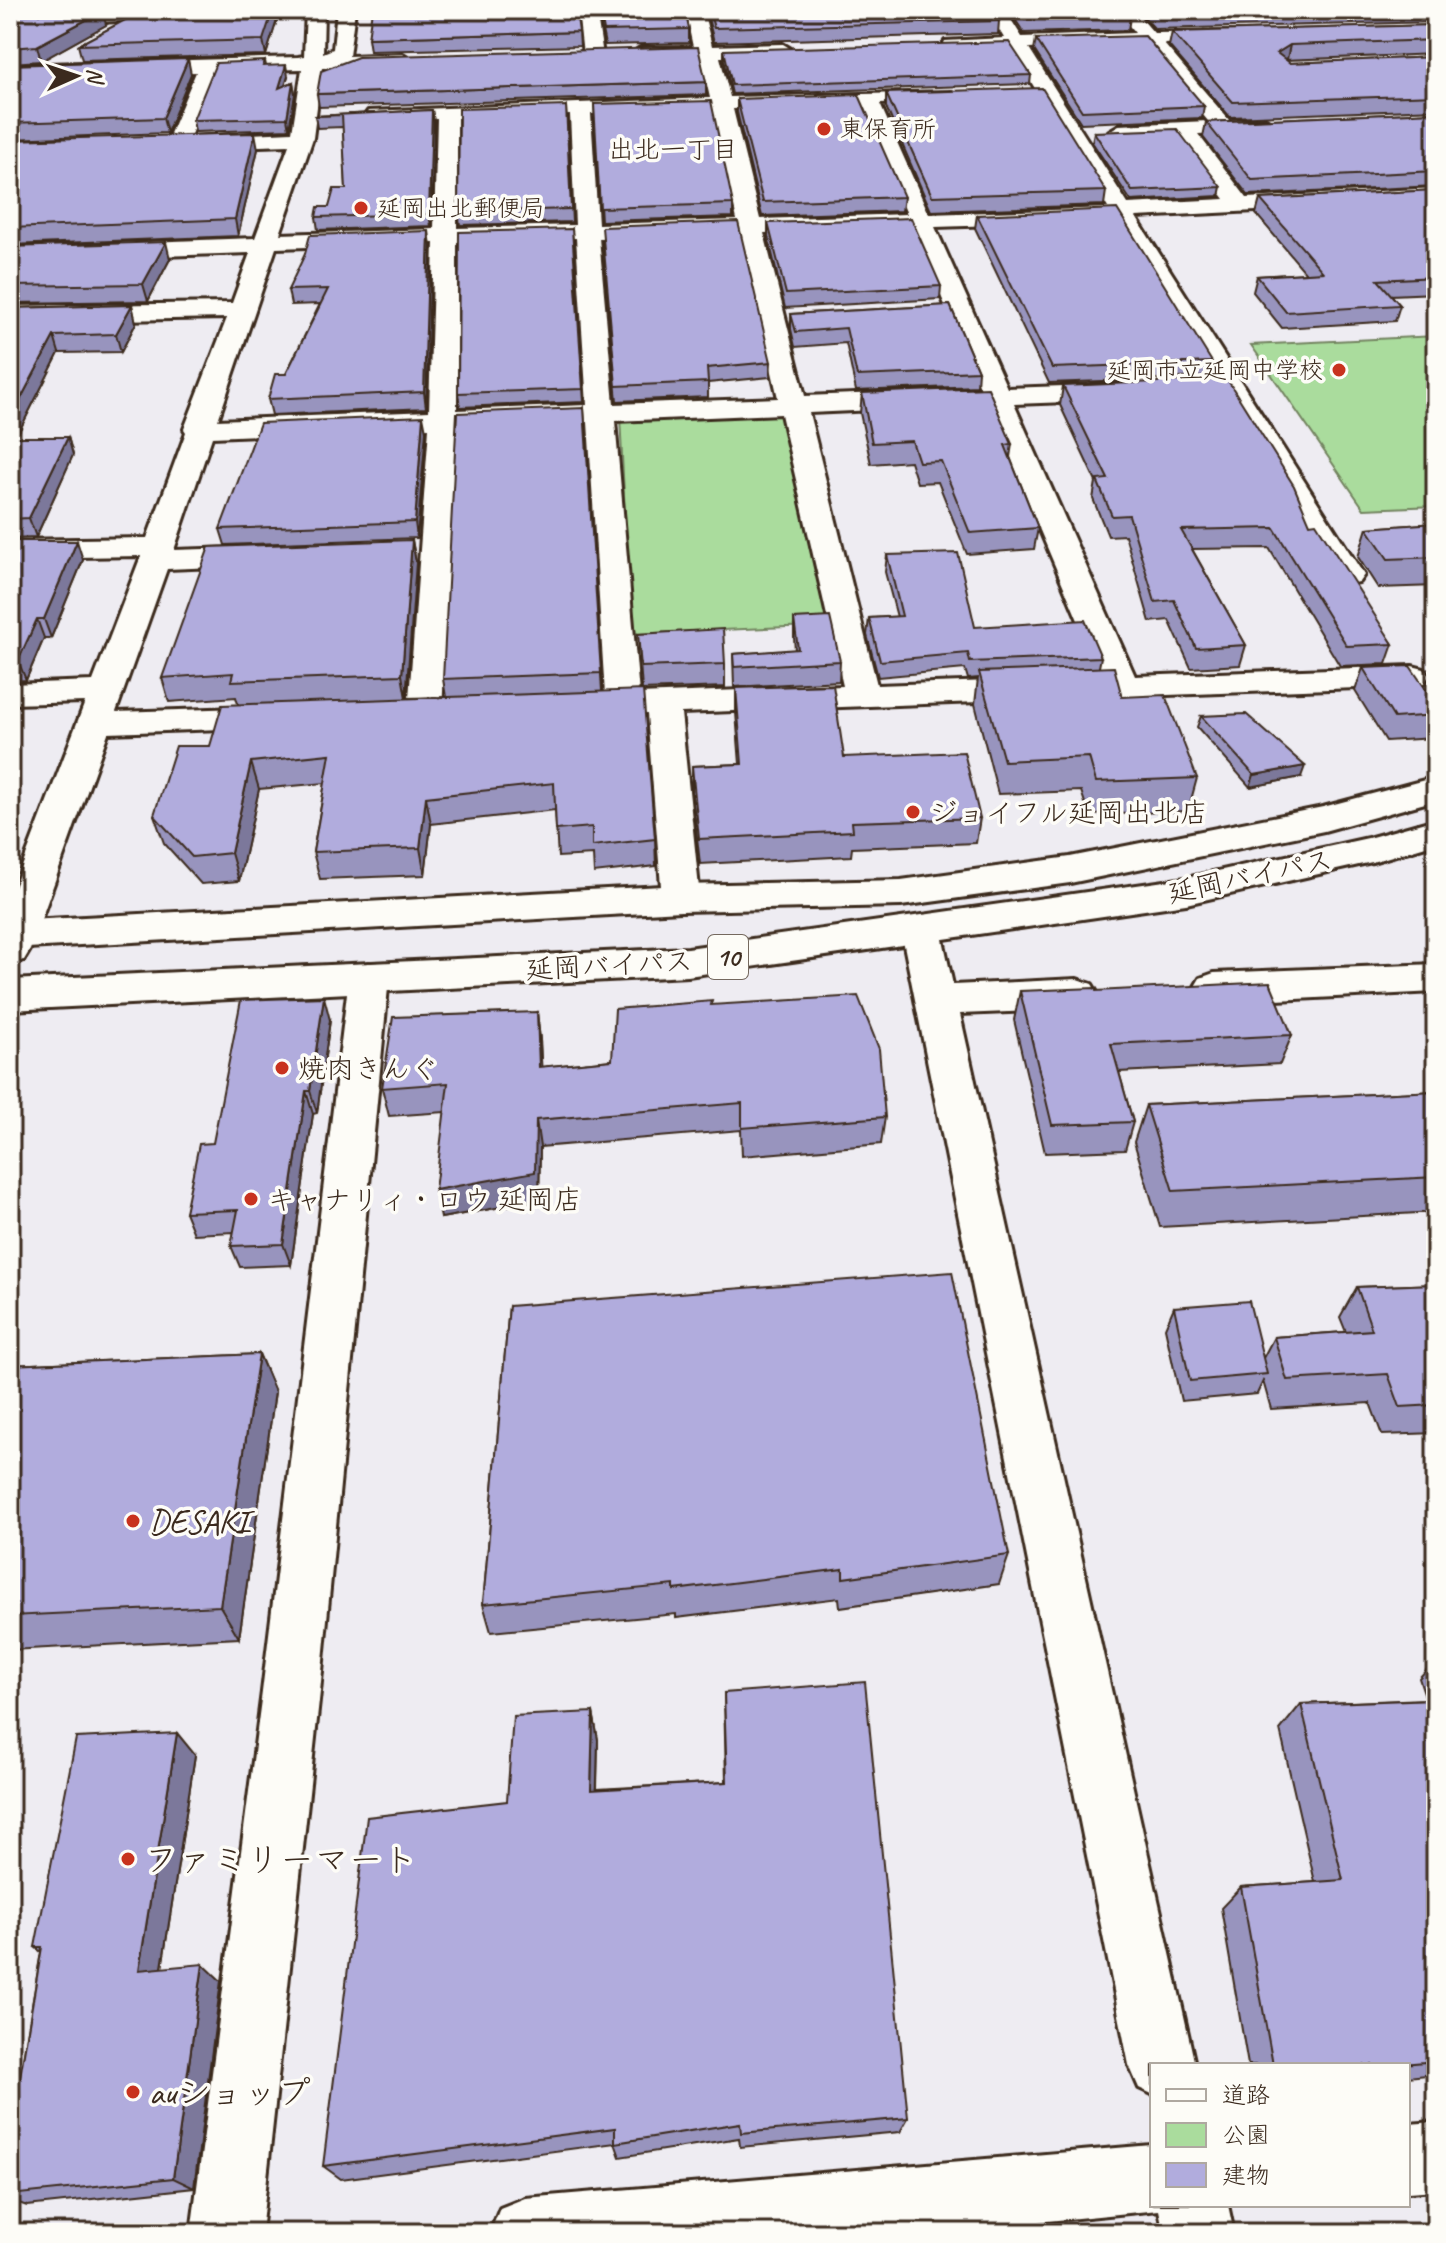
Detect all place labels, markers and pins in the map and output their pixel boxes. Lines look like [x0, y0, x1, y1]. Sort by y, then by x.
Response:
place label: 東保育所 [840, 114, 936, 144]
marker: 東保育所 [815, 120, 833, 138]
place label: 延岡出北郵便局 [377, 193, 545, 223]
marker: 延岡出北郵便局 [352, 199, 370, 217]
place label: 延岡市立延岡中学校 [1107, 355, 1323, 385]
marker: 延岡市立延岡中学校 [1330, 361, 1348, 379]
place label: ジョイフル延岡出北店 [929, 795, 1208, 830]
marker: ジョイフル延岡出北店 [904, 803, 922, 821]
place label: 焼肉きんぐ [298, 1051, 438, 1086]
marker: 焼肉きんぐ [273, 1059, 291, 1077]
place label: キャナリィ・ロウ 延岡店 [267, 1182, 582, 1217]
marker: キャナリィ・ロウ 延岡店 [242, 1190, 260, 1208]
place label: DESAKI [149, 1500, 255, 1543]
marker: DESAKI [124, 1512, 142, 1530]
place label: ファミリーマート [144, 1838, 417, 1881]
marker: ファミリーマート [119, 1850, 137, 1868]
place label: auショップ [149, 2071, 311, 2114]
marker: auショップ [124, 2083, 142, 2101]

